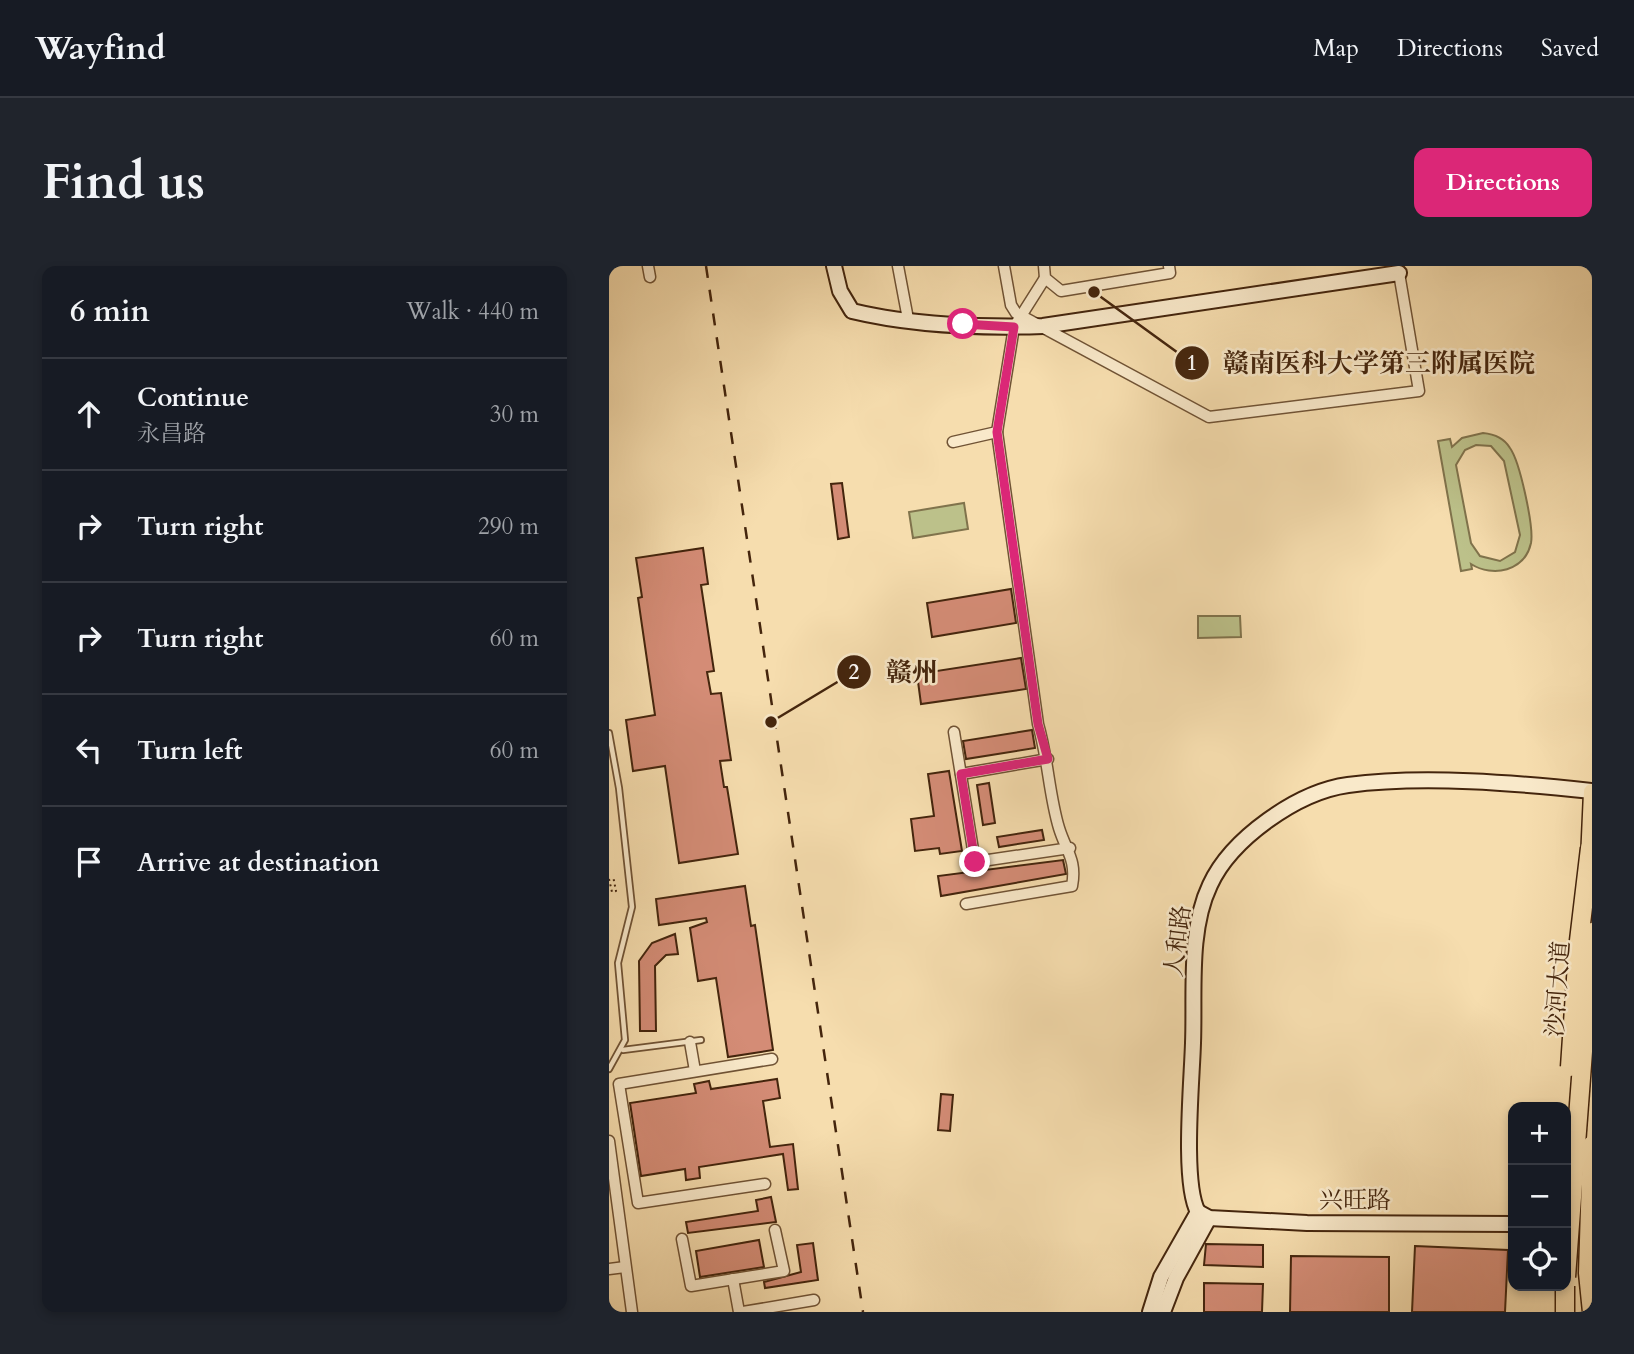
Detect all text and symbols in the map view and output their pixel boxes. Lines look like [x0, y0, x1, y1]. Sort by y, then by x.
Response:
text: Wayfind [35, 26, 166, 71]
text: Map [1313, 32, 1359, 65]
text: Directions [1397, 32, 1503, 65]
text: Saved [1541, 32, 1599, 65]
button: Directions [1414, 148, 1592, 217]
text: Find us [42, 149, 205, 216]
text: 6 min [70, 291, 150, 332]
text: Walk · 440 m [406, 296, 539, 327]
route start [947, 308, 978, 339]
callout: 赣南医科大学第三附属医院 [1174, 339, 1549, 386]
text: 赣南医科大学第三附属医院 [1223, 346, 1535, 381]
text: 1 [1187, 349, 1197, 378]
text: Continue [137, 380, 249, 415]
icon: ahead [70, 395, 108, 433]
text: 30 m [490, 399, 539, 430]
text: 永昌路 [137, 418, 206, 449]
icon: right [70, 507, 108, 545]
text: Turn right [137, 509, 264, 544]
text: 290 m [478, 511, 539, 542]
icon: right [70, 619, 108, 657]
text: Turn right [137, 621, 264, 656]
text: 60 m [490, 623, 539, 654]
callout: 赣州 [837, 649, 952, 696]
text: 赣州 [886, 655, 938, 690]
text: 2 [849, 658, 860, 687]
icon: left [70, 731, 108, 769]
text: Turn left [137, 733, 242, 768]
text: 60 m [490, 735, 539, 766]
icon: arrive [70, 843, 108, 881]
text: Arrive at destination [137, 845, 380, 880]
route end [959, 846, 990, 877]
street label: 人和路 [1157, 903, 1199, 979]
street label: 沙河大道 [1538, 940, 1578, 1038]
map controls [1508, 1102, 1571, 1291]
button: + [1508, 1102, 1571, 1165]
button: − [1508, 1165, 1571, 1228]
street label: 兴旺路 [1319, 1184, 1391, 1217]
button: locate [1508, 1228, 1571, 1291]

